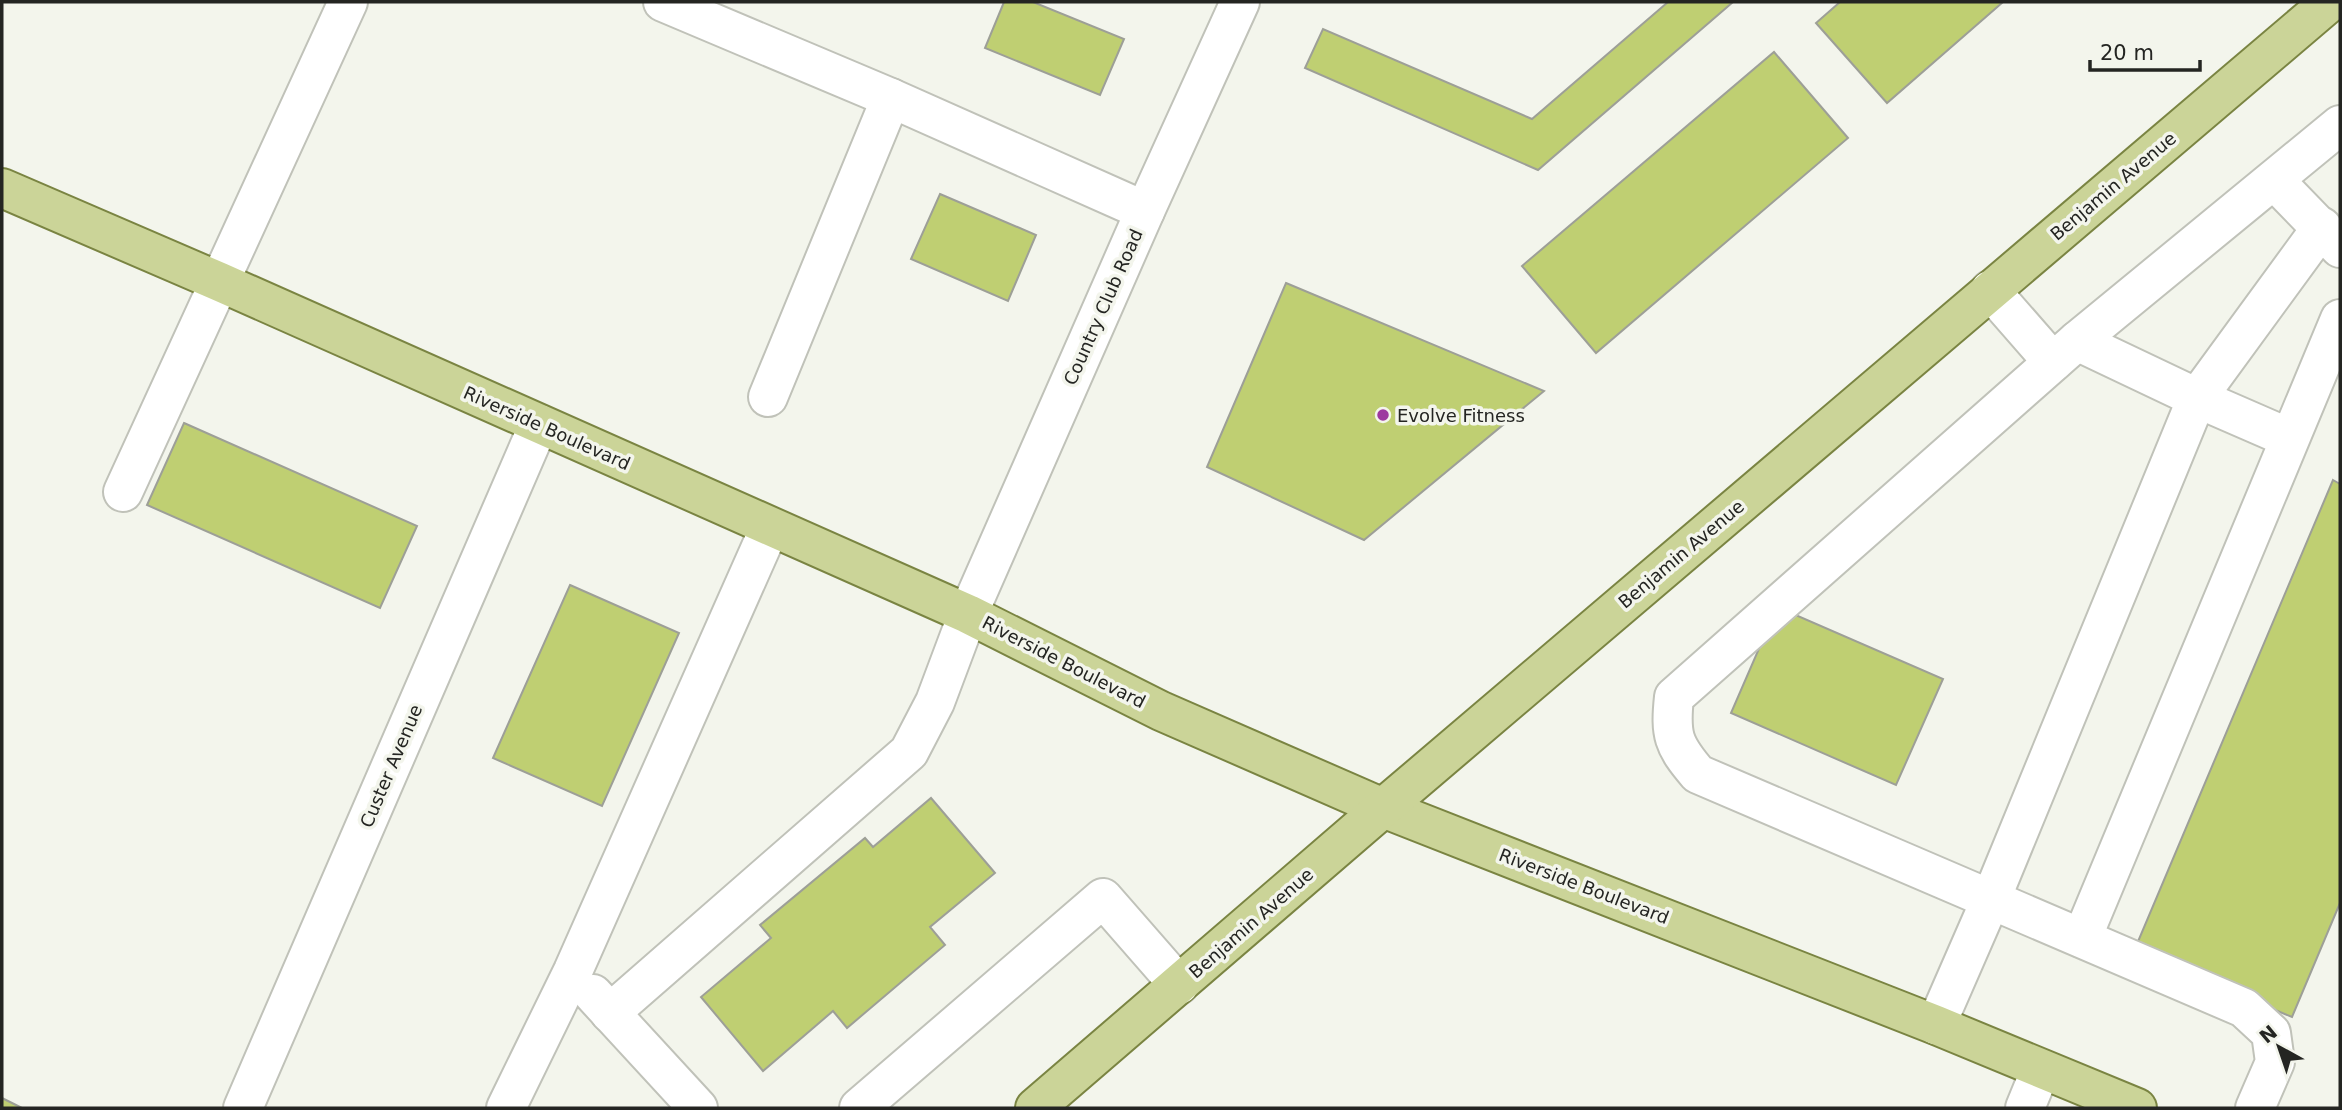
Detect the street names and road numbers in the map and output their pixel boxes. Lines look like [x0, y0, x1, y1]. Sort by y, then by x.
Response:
street label: Benjamin Avenue [2046, 127, 2180, 245]
street label: Country Club Road [1059, 226, 1147, 388]
street label: Riverside Boulevard [460, 382, 634, 474]
street label: Benjamin Avenue [1614, 495, 1748, 613]
street label: Riverside Boulevard [979, 612, 1149, 712]
street label: Custer Avenue [356, 701, 426, 831]
street label: Riverside Boulevard [1496, 844, 1672, 928]
street label: Benjamin Avenue [1185, 863, 1317, 983]

